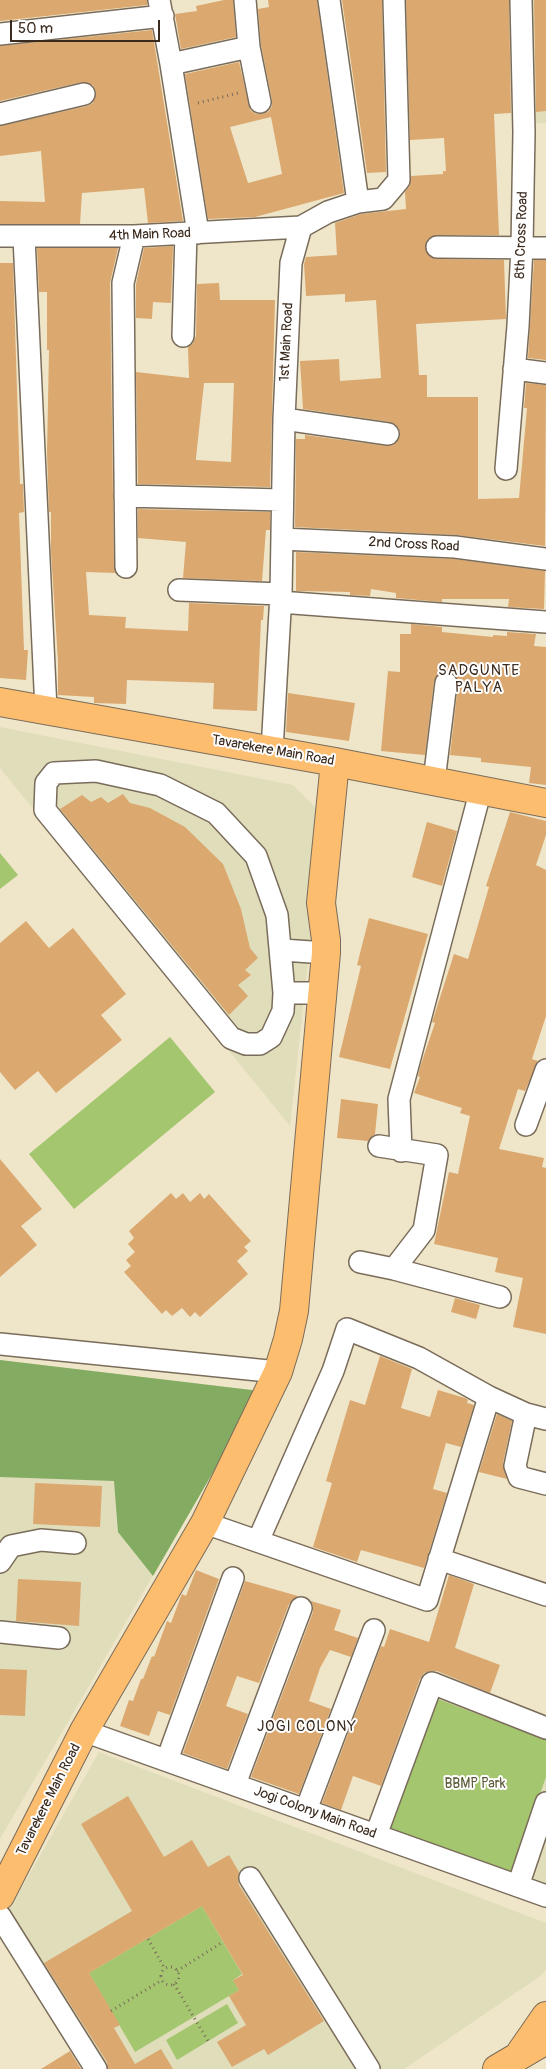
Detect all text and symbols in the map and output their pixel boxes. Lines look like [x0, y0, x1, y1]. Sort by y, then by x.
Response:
scale bar [12, 10, 162, 42]
text: 50 m [18, 19, 53, 38]
street label: 8th Cross Road [512, 191, 532, 279]
street label: 4th Main Road [109, 225, 191, 245]
street label: 1st Main Road [277, 302, 297, 382]
street label: 2nd Cross Road [368, 534, 460, 556]
district label: SADGUNTE PALYA [437, 662, 521, 697]
street label: Tavarekere Main Road [210, 732, 336, 770]
district label: JOGI COLONY [256, 1718, 358, 1736]
street label: Tavarekere Main Road [13, 1741, 85, 1859]
park label: BBMP Park [444, 1776, 506, 1792]
street label: Jogi Colony Main Road [251, 1783, 379, 1843]

